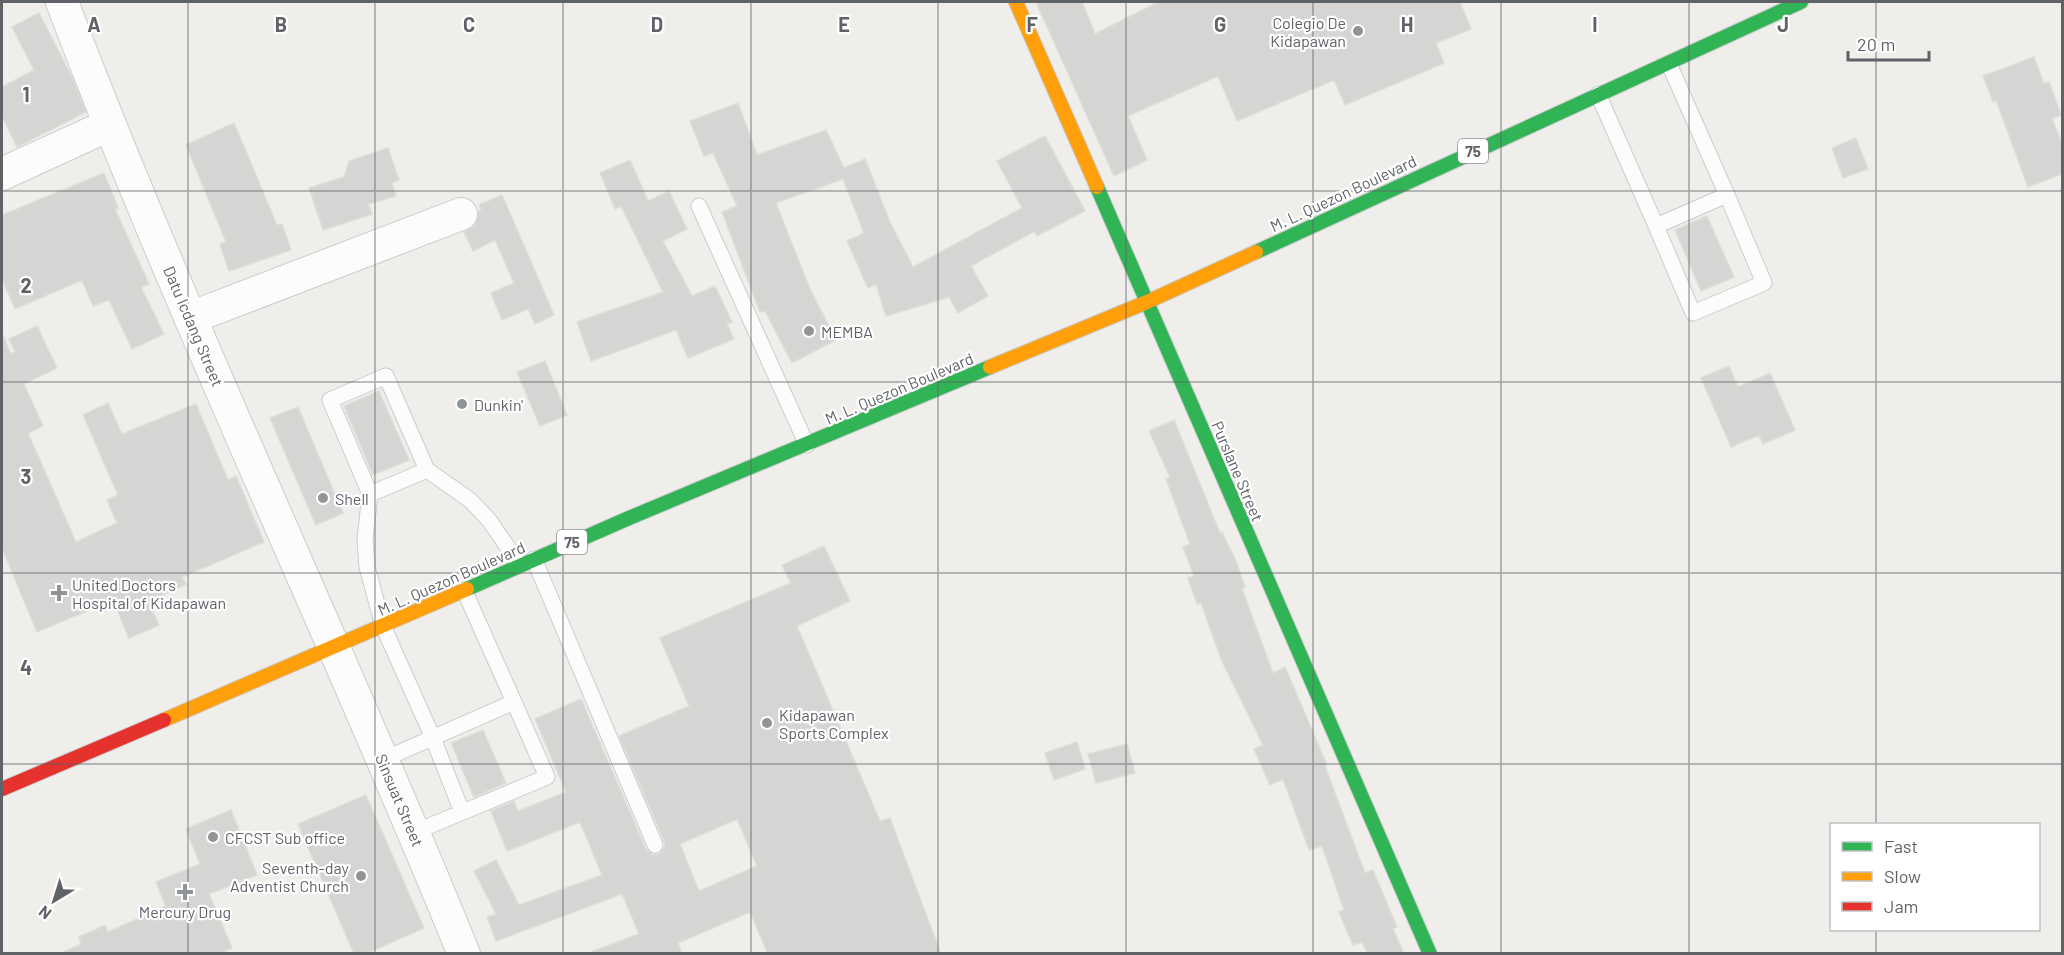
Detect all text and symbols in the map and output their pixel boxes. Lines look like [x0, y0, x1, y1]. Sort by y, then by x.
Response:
text: A [87, 12, 101, 36]
text: B [275, 12, 287, 36]
text: C [463, 12, 475, 36]
text: D [651, 12, 663, 36]
text: E [838, 12, 850, 36]
text: F [1026, 12, 1038, 36]
text: G [1214, 12, 1226, 36]
text: H [1401, 12, 1413, 36]
text: I [1592, 12, 1598, 36]
text: J [1777, 12, 1789, 36]
place label: Colegio De Kidapawan [1270, 13, 1346, 50]
marker: Colegio De Kidapawan [1351, 24, 1365, 38]
scale bar [1848, 24, 1929, 62]
text: 20 m [1857, 33, 1895, 55]
text: 1 [22, 82, 30, 106]
road number: 75 [1458, 139, 1488, 163]
street label: M. L. Quezon Boulevard [1267, 151, 1419, 235]
street label: Datu Icdang Street [160, 263, 228, 389]
text: 2 [20, 273, 32, 297]
place label: MEMBA [821, 322, 873, 341]
marker: MEMBA [802, 324, 816, 338]
street label: M. L. Quezon Boulevard [822, 348, 976, 428]
place label: Dunkin' [474, 395, 523, 414]
marker: Dunkin' [455, 397, 469, 411]
street label: Purslane Street [1208, 418, 1268, 524]
text: 3 [21, 464, 31, 488]
place label: Shell [335, 489, 369, 508]
marker: Shell [316, 491, 330, 505]
road number: 75 [557, 530, 587, 554]
street label: M. L. Quezon Boulevard [374, 537, 528, 619]
place label: United Doctors Hospital of Kidapawan [72, 575, 226, 612]
marker: United Doctors Hospital of Kidapawan [50, 584, 68, 602]
text: 4 [20, 655, 32, 679]
place label: Kidapawan Sports Complex [779, 705, 889, 742]
marker: Kidapawan Sports Complex [760, 716, 774, 730]
street label: Sinsuat Street [372, 751, 428, 849]
legend [1830, 823, 2040, 931]
place label: CFCST Sub office [225, 828, 345, 847]
marker: CFCST Sub office [206, 830, 220, 844]
text: Fast [1884, 835, 1918, 857]
place label: Seventh-day Adventist Church [230, 858, 350, 895]
text: Slow [1884, 865, 1921, 887]
marker: Seventh-day Adventist Church [354, 869, 368, 883]
north arrow [24, 871, 84, 931]
marker: Mercury Drug [178, 885, 192, 899]
text: Jam [1884, 895, 1918, 917]
text: N [34, 902, 54, 924]
place label: Mercury Drug [139, 902, 231, 921]

